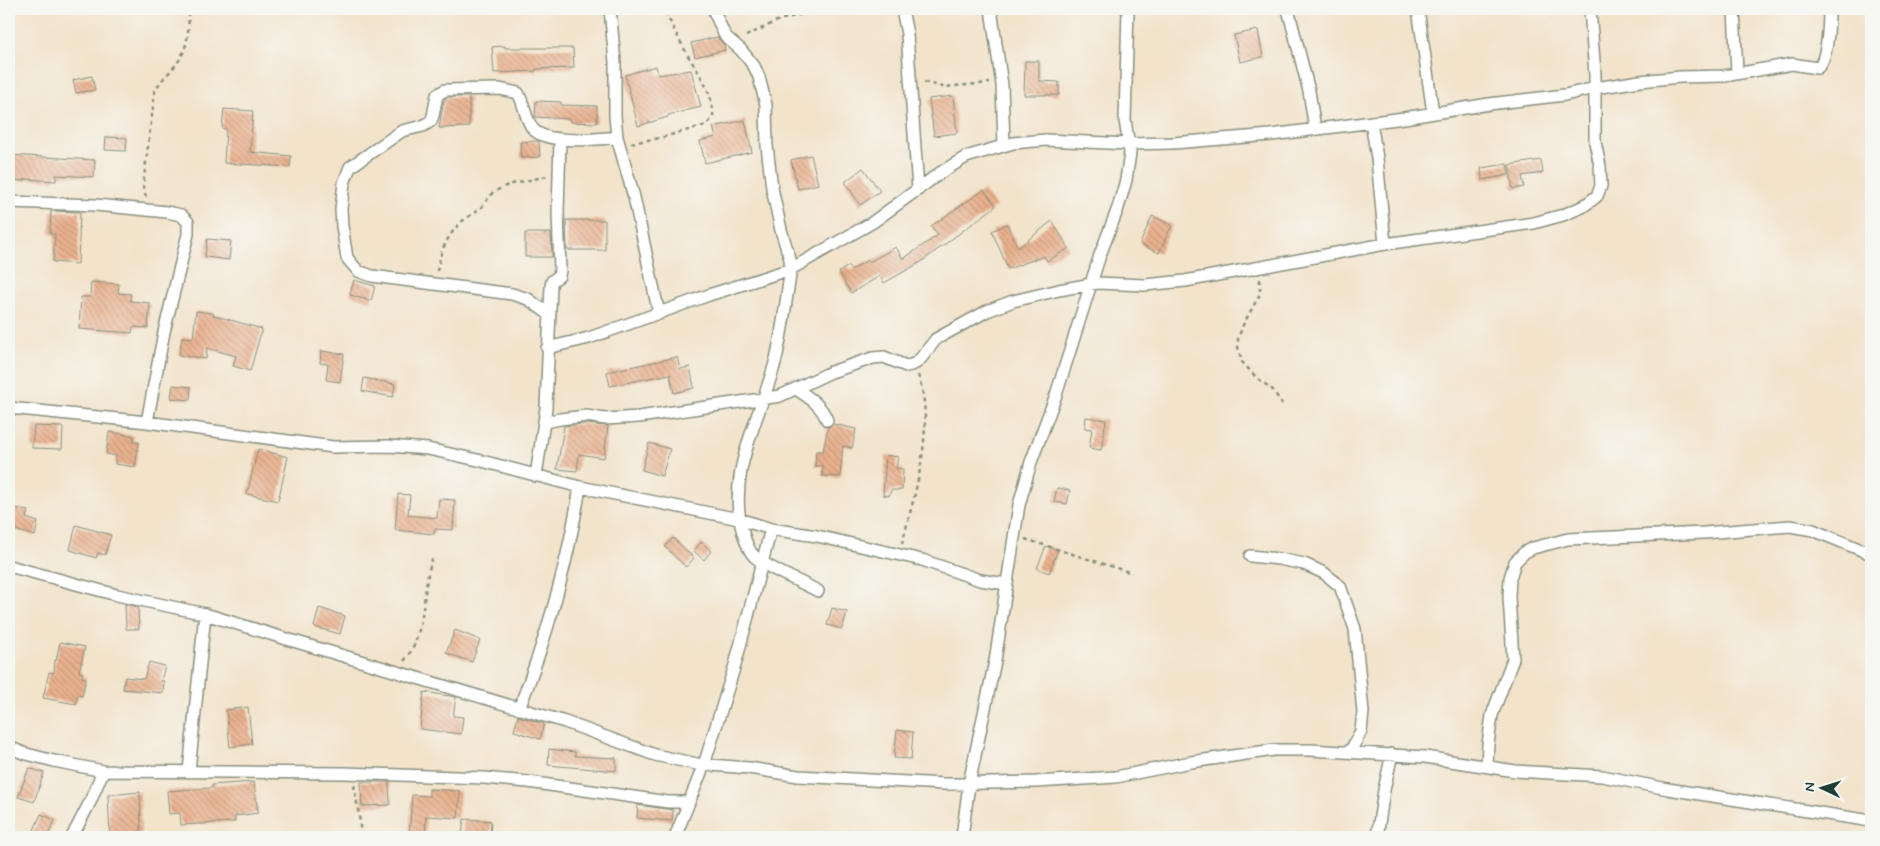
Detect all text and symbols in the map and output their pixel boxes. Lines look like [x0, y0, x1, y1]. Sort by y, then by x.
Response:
north arrow [1798, 764, 1848, 814]
text: N [1801, 782, 1819, 792]

